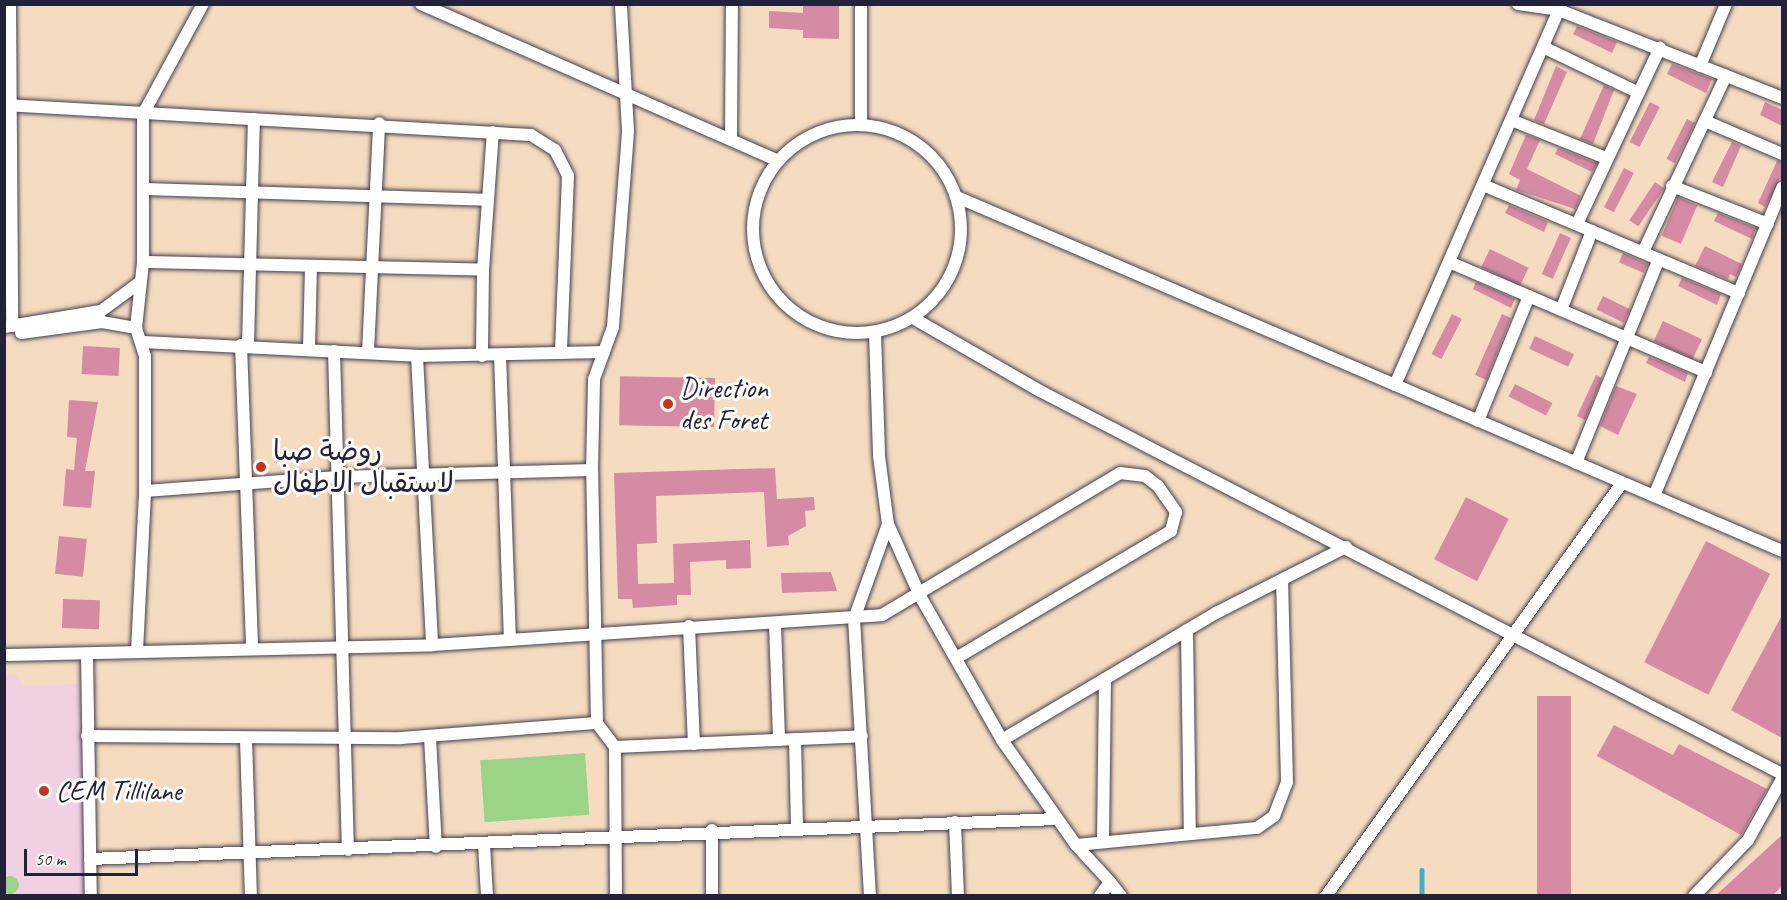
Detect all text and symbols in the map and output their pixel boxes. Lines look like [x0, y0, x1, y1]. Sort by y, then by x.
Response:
place label: Direction des Foret [680, 371, 768, 437]
marker: Direction des Foret [661, 397, 675, 411]
place label: روضة صبا لاستقبال الاطفال [273, 434, 454, 500]
marker: روضة صبا لاستقبال الاطفال [254, 460, 268, 474]
place label: CEM Tillilane [56, 774, 181, 808]
marker: CEM Tillilane [37, 784, 51, 798]
scale bar [27, 837, 141, 875]
text: 50 m [35, 848, 66, 870]

